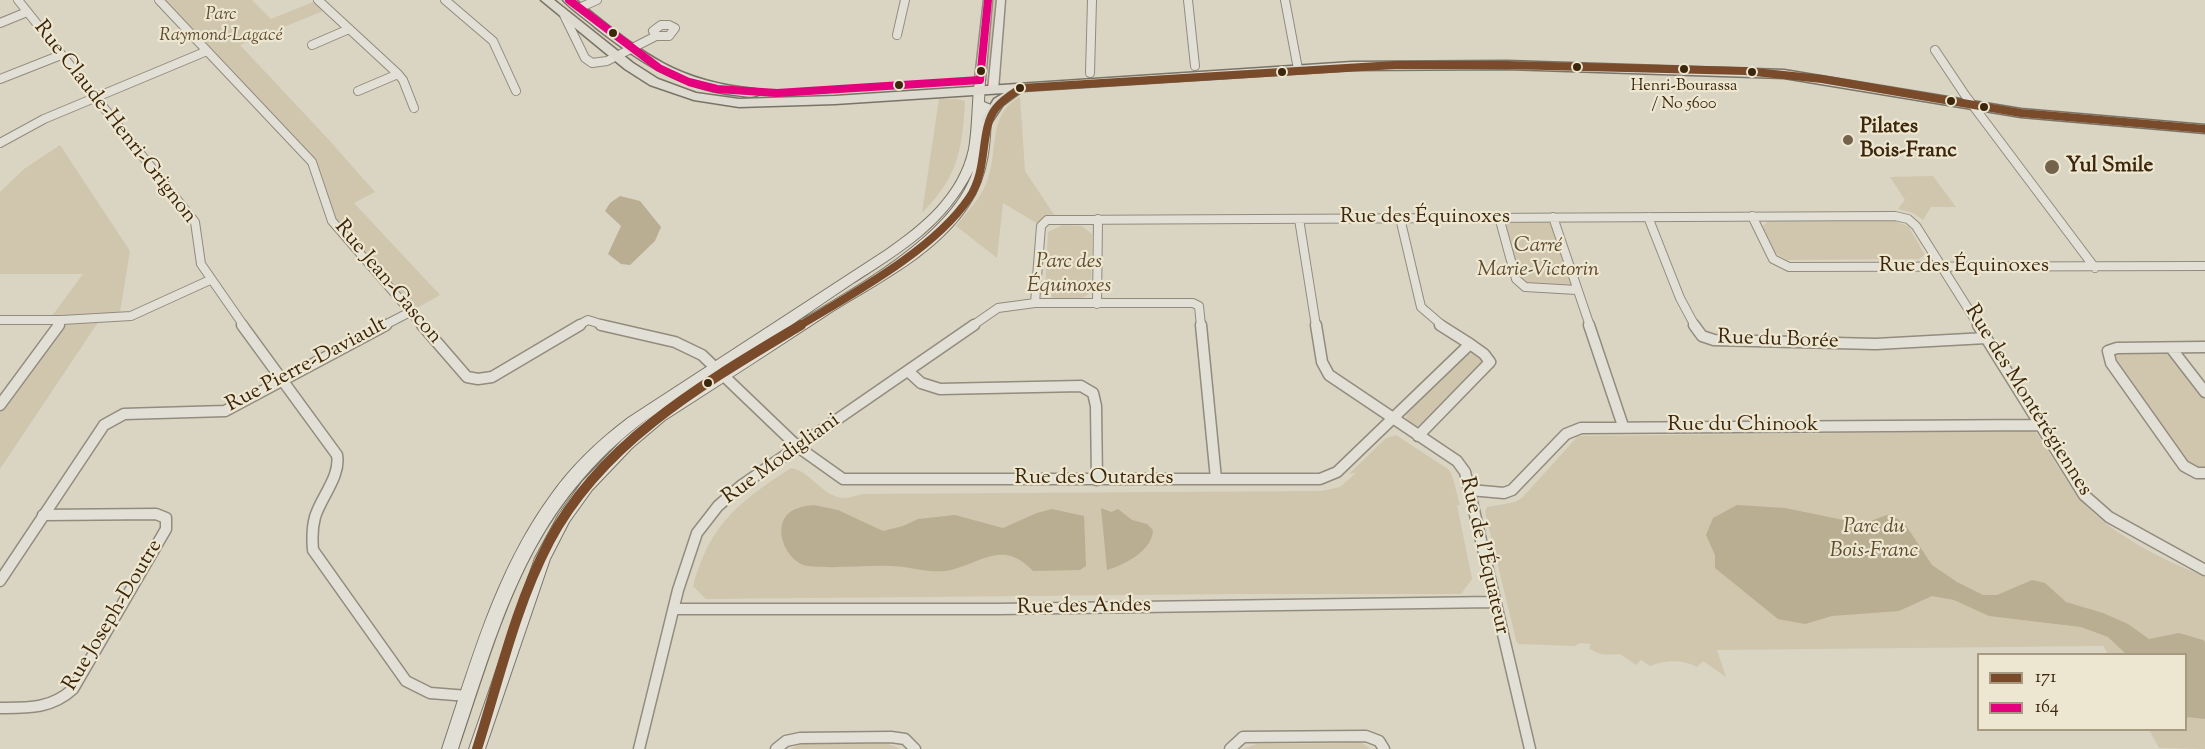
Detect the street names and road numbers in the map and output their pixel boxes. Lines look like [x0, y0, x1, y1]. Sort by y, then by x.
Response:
street label: Rue Claude-Henri-Grignon [27, 17, 201, 229]
street label: Rue des Équinoxes [1340, 205, 1510, 231]
street label: Rue Jean-Gascon [328, 216, 446, 350]
street label: Rue des Équinoxes [1879, 254, 2049, 280]
street label: Rue des Montérégiennes [1958, 301, 2096, 501]
street label: Rue Pierre-Daviault [223, 313, 391, 419]
street label: Rue du Borée [1717, 326, 1839, 356]
street label: Rue Modigliani [718, 409, 846, 511]
street label: Rue du Chinook [1668, 413, 1818, 439]
street label: Rue des Outardes [1014, 466, 1174, 492]
street label: Rue de l'Équateur [1453, 475, 1513, 637]
street label: Rue Joseph-Doutre [59, 536, 169, 696]
street label: Rue des Andes [1017, 594, 1151, 622]

